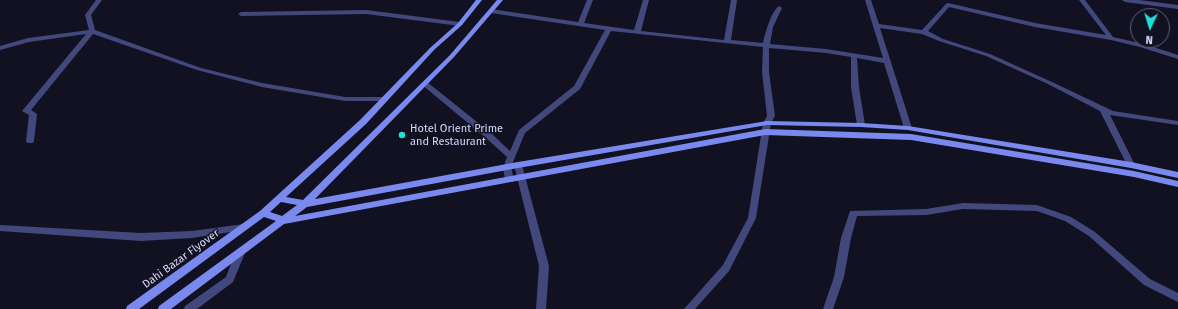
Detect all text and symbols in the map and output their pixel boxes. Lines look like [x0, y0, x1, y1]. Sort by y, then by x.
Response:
north arrow [1130, 8, 1170, 48]
text: N [1145, 33, 1153, 46]
place label: Hotel Orient Prime and Restaurant [410, 122, 503, 148]
marker: Hotel Orient Prime and Restaurant [397, 130, 407, 140]
street label: Dahi Bazar Flyover [140, 227, 222, 291]

